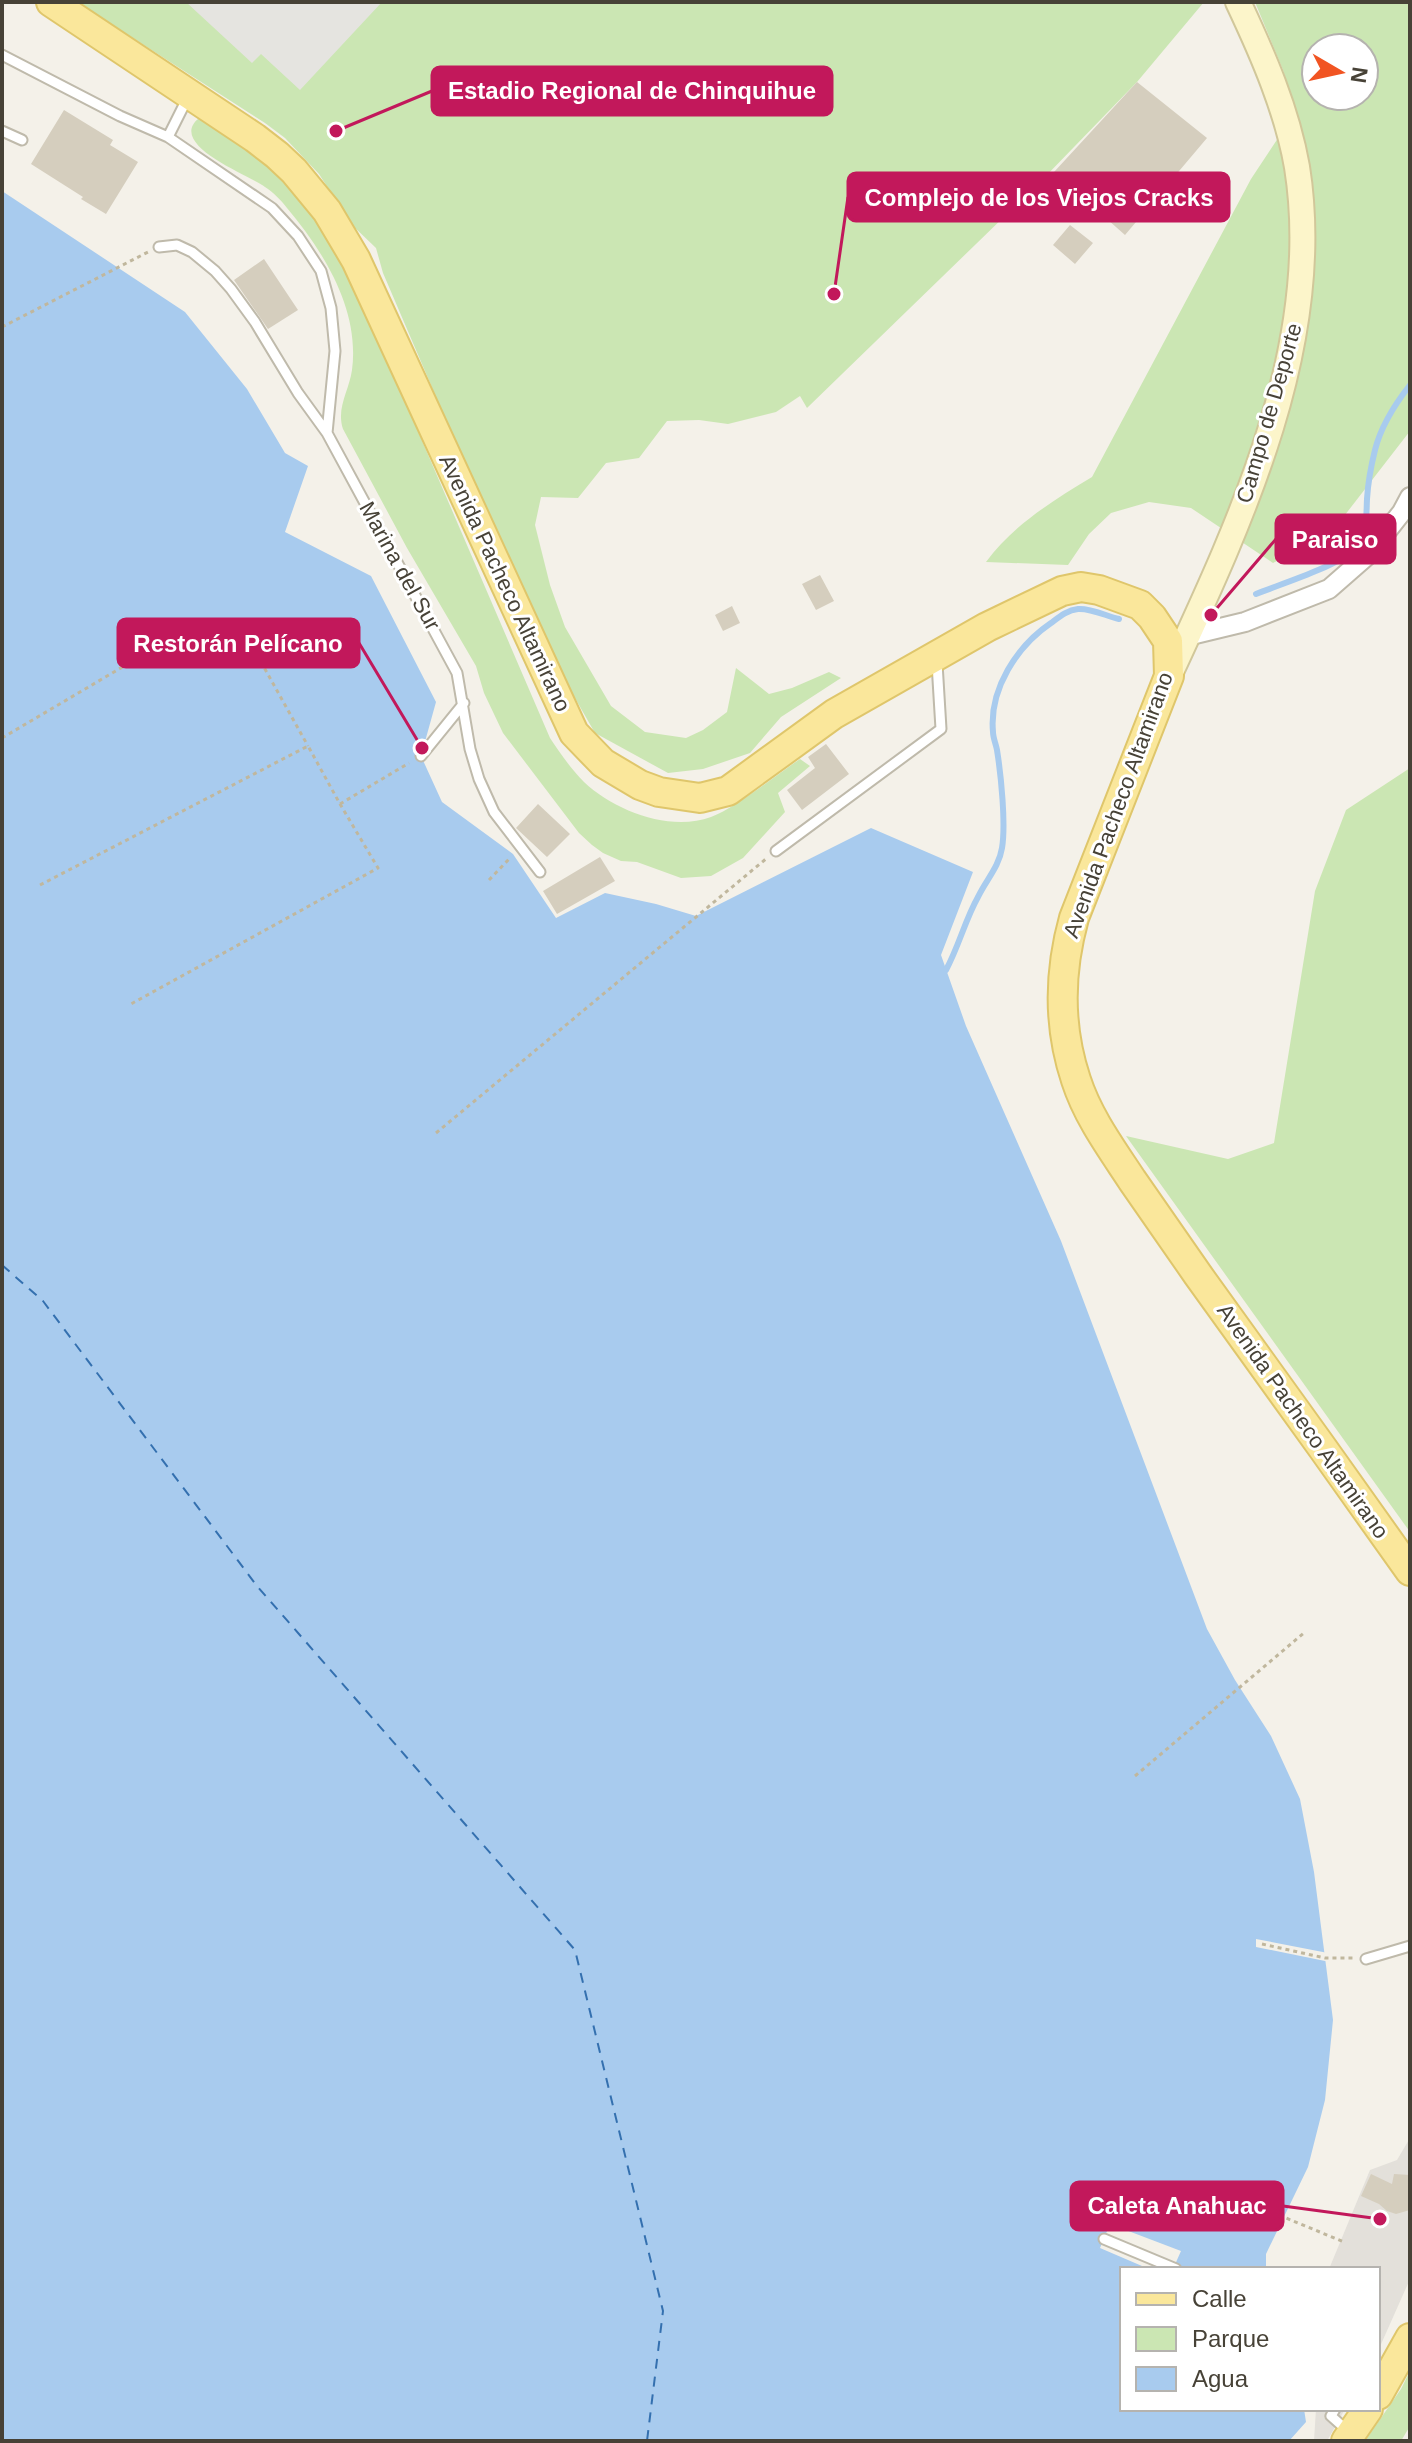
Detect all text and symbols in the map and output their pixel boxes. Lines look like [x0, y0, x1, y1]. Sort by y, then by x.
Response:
north arrow [1300, 32, 1380, 112]
text: N [1346, 65, 1373, 85]
callout: Estadio Regional de Chinquihue [432, 67, 832, 115]
text: Estadio Regional de Chinquihue [448, 77, 816, 104]
callout: Complejo de los Viejos Cracks [848, 173, 1229, 221]
text: Complejo de los Viejos Cracks [864, 184, 1214, 211]
street label: Campo de Deporte [1231, 320, 1307, 506]
street label: Avenida Pacheco Altamirano [434, 450, 576, 716]
street label: Marina del Sur [354, 497, 446, 635]
callout: Paraiso [1276, 515, 1395, 563]
text: Paraiso [1292, 526, 1378, 553]
callout: Restorán Pelícano [118, 619, 359, 667]
text: Restorán Pelícano [133, 630, 343, 657]
street label: Avenida Pacheco Altamirano [1058, 669, 1178, 941]
street label: Avenida Pacheco Altamirano [1212, 1299, 1394, 1543]
callout: Caleta Anahuac [1071, 2182, 1283, 2230]
text: Caleta Anahuac [1087, 2192, 1267, 2219]
legend [1120, 2267, 1380, 2411]
text: Calle [1192, 2285, 1247, 2312]
text: Parque [1192, 2325, 1269, 2352]
text: Agua [1192, 2365, 1249, 2392]

